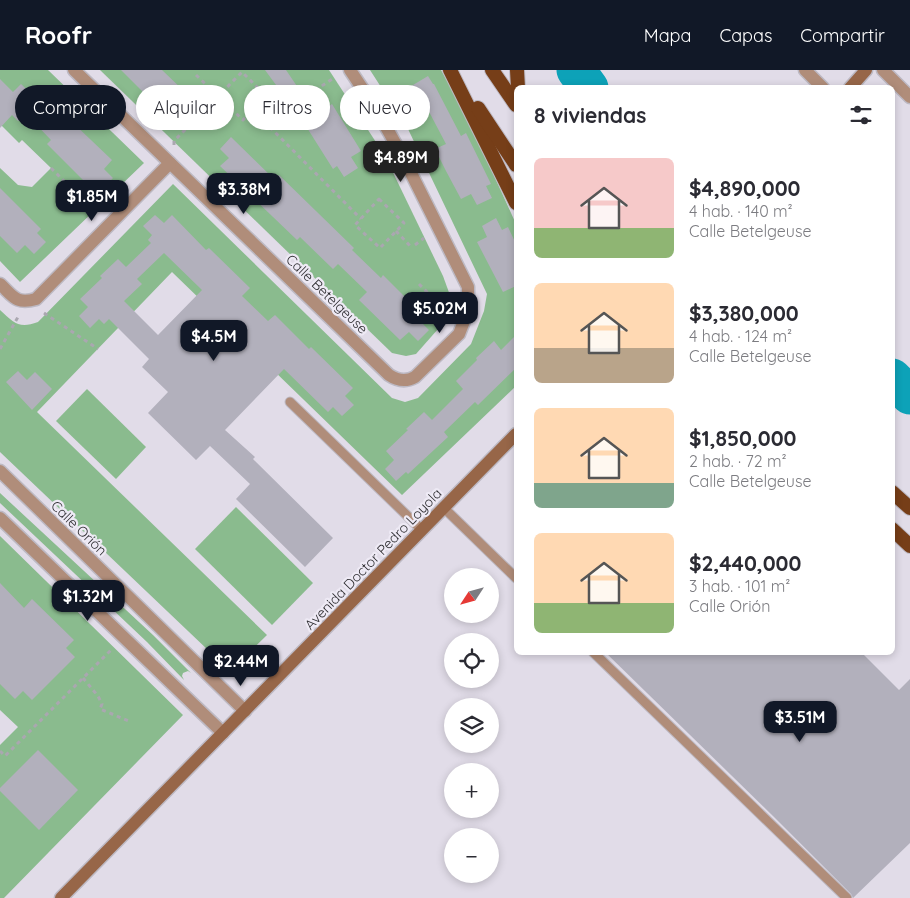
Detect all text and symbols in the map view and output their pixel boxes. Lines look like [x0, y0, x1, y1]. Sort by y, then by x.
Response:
text: Roofr [25, 20, 92, 50]
text: Mapa [644, 24, 691, 47]
text: Capas [719, 24, 772, 47]
text: Compartir [800, 24, 885, 47]
chip: Comprar [15, 85, 126, 130]
chip: Alquilar [136, 85, 234, 130]
chip: Filtros [244, 85, 330, 130]
chip: Nuevo [340, 85, 430, 130]
icon: filters [847, 101, 875, 129]
text: 8 viviendas [534, 102, 646, 128]
pin: $4.89M [360, 140, 442, 183]
text: $4.89M [374, 147, 428, 167]
pin: $3.38M [203, 172, 285, 215]
text: $4,890,000 [689, 175, 800, 201]
icon: home [574, 178, 634, 238]
text: $3.38M [218, 179, 270, 199]
pin: $1.85M [51, 180, 133, 222]
text: $1.85M [67, 186, 117, 206]
text: 4 hab. · 140 m² [689, 201, 793, 221]
text: Calle Betelgeuse [689, 221, 811, 241]
street label: Calle Betelgeuse [282, 250, 372, 338]
pin: $5.02M [399, 292, 481, 334]
text: $5.02M [413, 298, 467, 318]
text: $3,380,000 [689, 300, 799, 326]
icon: home [574, 303, 634, 363]
pin: $4.5M [179, 320, 249, 362]
text: $4.5M [191, 326, 237, 346]
text: 4 hab. · 124 m² [689, 326, 792, 346]
text: Calle Betelgeuse [689, 346, 811, 366]
text: $1,850,000 [689, 425, 796, 451]
icon: home [574, 428, 634, 488]
text: 2 hab. · 72 m² [689, 451, 787, 471]
text: Calle Betelgeuse [689, 471, 811, 491]
street label: Avenida Doctor Pedro Loyola [301, 484, 445, 634]
street label: Calle Orión [47, 497, 111, 559]
text: $2,440,000 [689, 550, 801, 576]
icon: home [574, 553, 634, 613]
north arrow [444, 568, 499, 622]
map controls [444, 568, 499, 883]
text: 3 hab. · 101 m² [689, 576, 790, 596]
pin: $1.32M [47, 580, 129, 622]
text: $1.32M [63, 586, 113, 606]
text: Calle Orión [689, 596, 771, 616]
button: locate [444, 633, 499, 688]
pin: $2.44M [200, 644, 282, 687]
text: $2.44M [214, 651, 268, 671]
button: layers [444, 698, 499, 753]
pin: $3.51M [759, 700, 841, 743]
text: $3.51M [775, 707, 825, 727]
button: + [444, 763, 499, 818]
button: − [444, 828, 499, 883]

